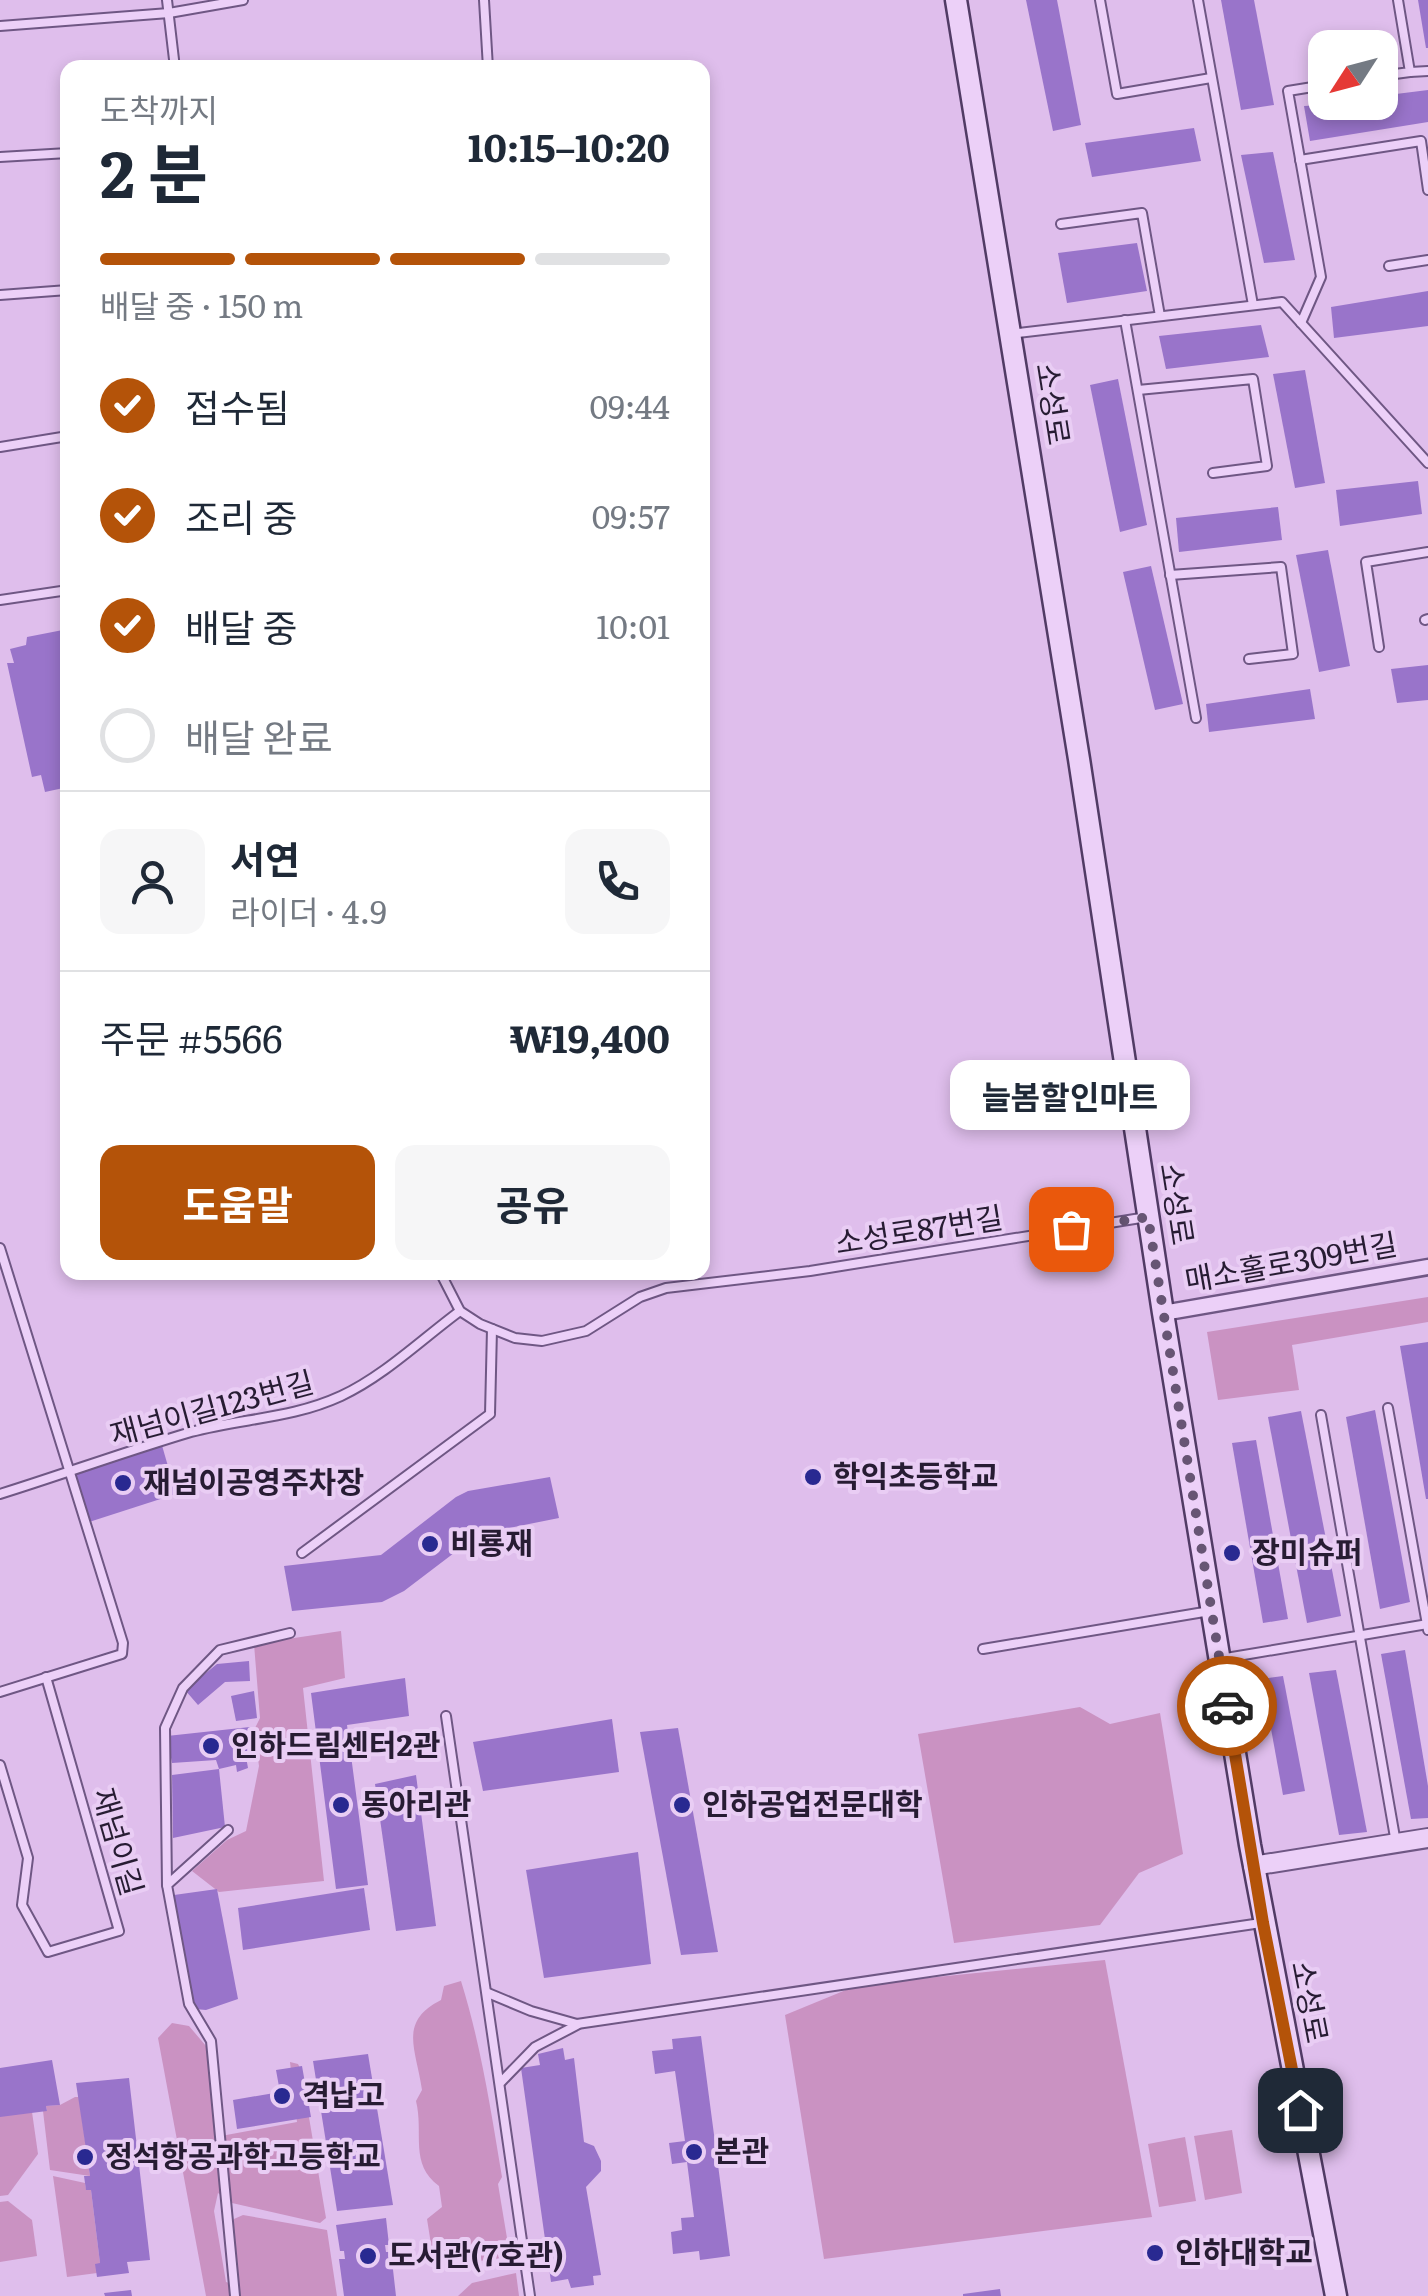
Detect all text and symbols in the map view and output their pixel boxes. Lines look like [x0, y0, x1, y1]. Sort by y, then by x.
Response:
north arrow [1308, 30, 1398, 120]
map controls [1308, 30, 1398, 120]
text: 도착까지 [100, 84, 218, 132]
text: 10:15–10:20 [468, 117, 670, 174]
text: 2 분 [100, 121, 208, 218]
text: 배달 중 · 150 m [100, 280, 303, 328]
street label: 소성로 [1027, 359, 1083, 448]
text: 접수됨 [185, 377, 290, 434]
icon: check [100, 378, 155, 433]
text: 09:44 [589, 381, 670, 429]
text: 조리 중 [185, 487, 297, 544]
icon: check [100, 488, 155, 543]
text: 09:57 [592, 491, 670, 539]
text: 배달 중 [185, 597, 297, 654]
icon: check [100, 598, 155, 653]
text: 10:01 [596, 601, 670, 649]
text: 배달 완료 [185, 707, 332, 764]
button: person [100, 829, 205, 934]
text: 서연 [230, 829, 300, 886]
button: phone [565, 829, 670, 934]
text: 라이더 · 4.9 [230, 886, 387, 934]
text: 주문 #5566 [100, 1008, 283, 1065]
text: ₩19,400 [510, 1008, 670, 1065]
callout: 늘봄할인마트 [951, 1059, 1191, 1129]
text: 늘봄할인마트 [982, 1071, 1158, 1119]
button: 도움말 [100, 1145, 375, 1260]
button: 공유 [395, 1145, 670, 1260]
street label: 소성로 [1151, 1159, 1207, 1248]
pin [1029, 1187, 1114, 1272]
street label: 소성로87번길 [831, 1193, 1006, 1263]
icon: bag [1044, 1202, 1099, 1257]
street label: 매소홀로309번길 [1181, 1220, 1400, 1300]
street label: 재넘이길123번길 [104, 1358, 318, 1454]
place label: 학익초등학교 [833, 1452, 999, 1496]
place label: 재넘이공영주차장 [143, 1458, 364, 1502]
marker: 학익초등학교 [802, 1466, 824, 1488]
marker: 재넘이공영주차장 [112, 1472, 134, 1494]
place label: 비룡재 [450, 1519, 533, 1563]
place label: 장미슈퍼 [1252, 1528, 1362, 1572]
marker: 비룡재 [419, 1533, 441, 1555]
marker: 장미슈퍼 [1221, 1542, 1243, 1564]
courier [1177, 1656, 1277, 1756]
icon: car [1200, 1679, 1255, 1734]
place label: 인하드림센터2관 [231, 1721, 440, 1765]
marker: 인하드림센터2관 [200, 1735, 222, 1757]
place label: 동아리관 [361, 1780, 471, 1824]
place label: 인하공업전문대학 [702, 1780, 923, 1824]
street label: 재넘이길 [84, 1782, 156, 1900]
marker: 동아리관 [330, 1794, 352, 1816]
marker: 인하공업전문대학 [671, 1794, 693, 1816]
street label: 소성로 [1282, 1957, 1341, 2046]
pin [1258, 2068, 1343, 2153]
place label: 격납고 [302, 2071, 385, 2115]
icon: home [1273, 2083, 1328, 2138]
marker: 격납고 [271, 2085, 293, 2107]
place label: 본관 [714, 2127, 769, 2171]
place label: 정석항공과학고등학교 [105, 2132, 381, 2176]
marker: 본관 [683, 2141, 705, 2163]
marker: 정석항공과학고등학교 [74, 2146, 96, 2168]
place label: 인하대학교 [1175, 2228, 1313, 2272]
place label: 도서관(7호관) [388, 2231, 564, 2275]
marker: 인하대학교 [1144, 2242, 1166, 2264]
marker: 도서관(7호관) [357, 2245, 379, 2267]

